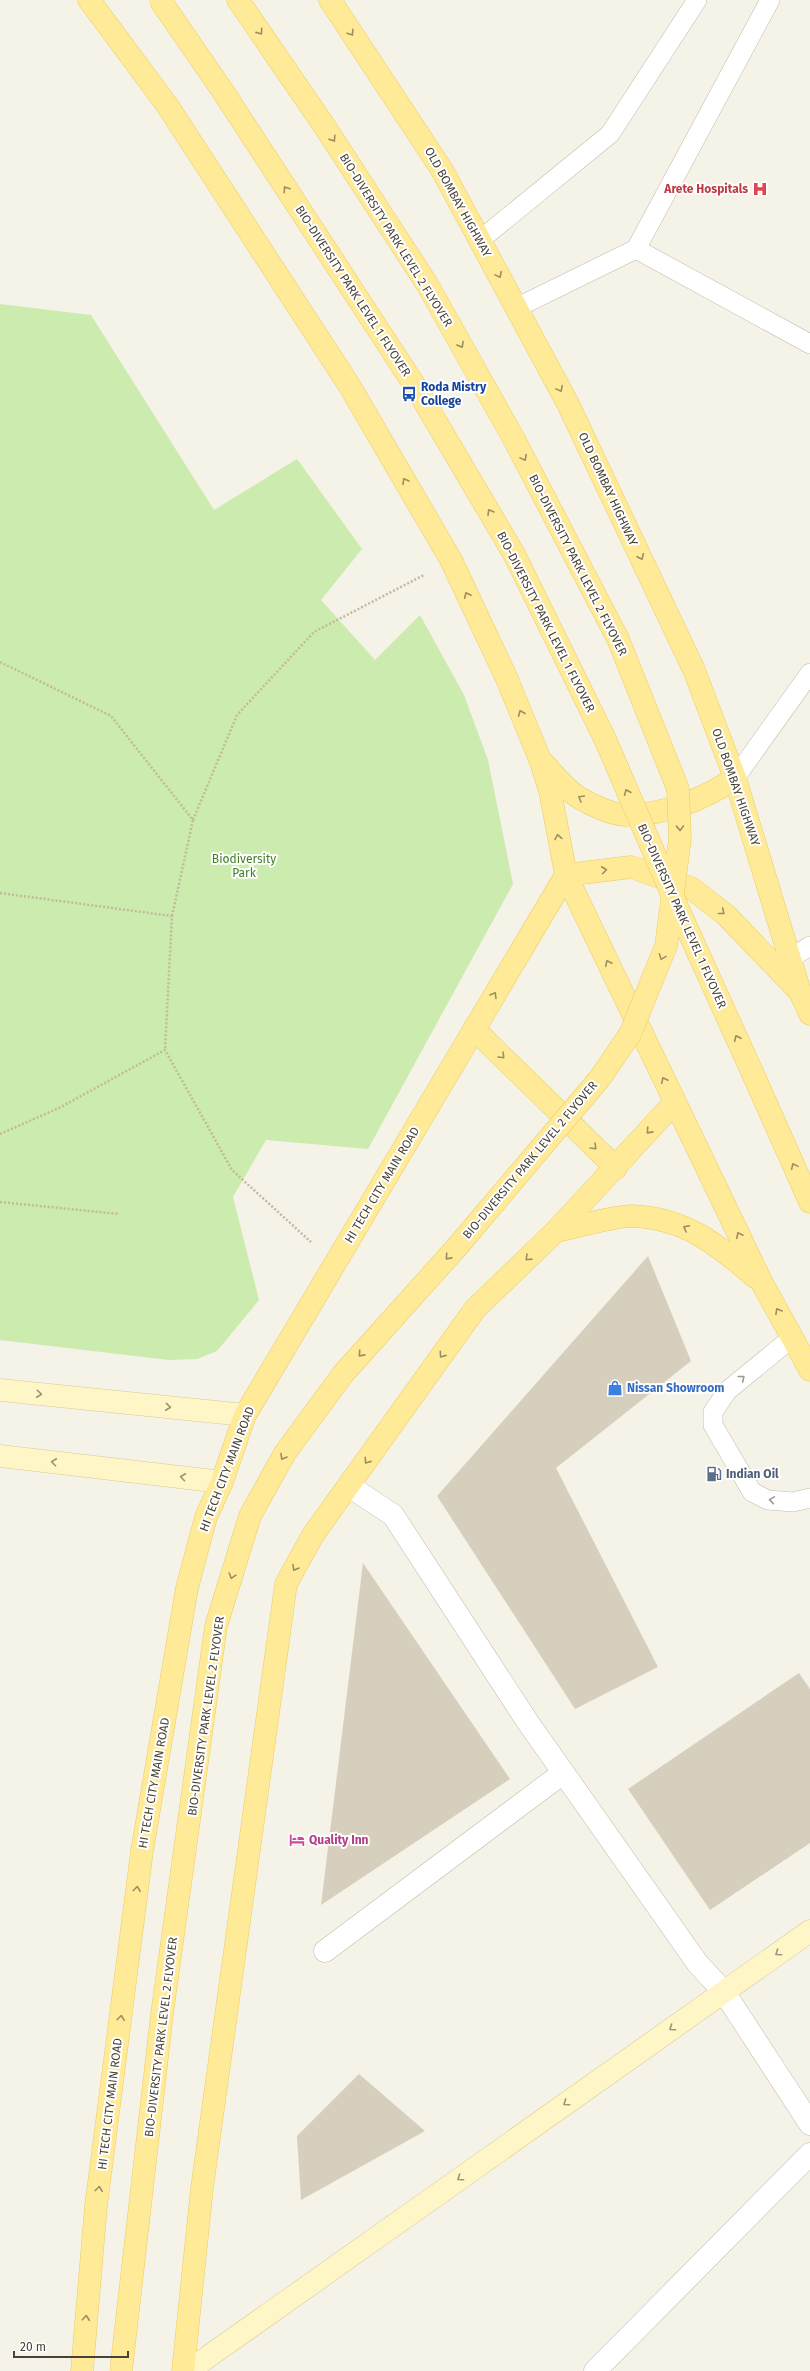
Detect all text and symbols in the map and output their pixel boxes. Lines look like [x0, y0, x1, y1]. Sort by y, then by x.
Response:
one-way arrow [255, 28, 263, 35]
one-way arrow [347, 28, 354, 35]
one-way arrow [328, 135, 336, 142]
street label: OLD BOMBAY HIGHWAY [422, 145, 494, 260]
street label: BIO-DIVERSITY PARK LEVEL 2 FLYOVER [337, 151, 455, 329]
hospital icon: Arete Hospitals [751, 180, 769, 198]
place label: Arete Hospitals [663, 182, 748, 196]
one-way arrow [284, 186, 291, 193]
street label: BIO-DIVERSITY PARK LEVEL 1 FLYOVER [292, 203, 414, 379]
one-way arrow [494, 271, 501, 278]
one-way arrow [456, 341, 463, 348]
place label: Roda Mistry College [421, 380, 487, 408]
bus stop icon: Roda Mistry College [400, 385, 418, 403]
one-way arrow [556, 385, 563, 393]
street label: OLD BOMBAY HIGHWAY [576, 430, 641, 548]
one-way arrow [519, 454, 527, 462]
street label: BIO-DIVERSITY PARK LEVEL 2 FLYOVER [526, 472, 630, 658]
one-way arrow [402, 478, 409, 485]
one-way arrow [487, 509, 494, 516]
street label: BIO-DIVERSITY PARK LEVEL 1 FLYOVER [494, 529, 598, 715]
one-way arrow [636, 553, 644, 561]
one-way arrow [464, 591, 472, 599]
one-way arrow [517, 710, 525, 717]
street label: OLD BOMBAY HIGHWAY [709, 726, 763, 848]
one-way arrow [624, 788, 632, 795]
one-way arrow [578, 795, 585, 802]
street label: BIO-DIVERSITY PARK LEVEL 1 FLYOVER [635, 821, 729, 1011]
one-way arrow [675, 825, 684, 831]
one-way arrow [555, 834, 563, 840]
park label: Biodiversity Park [212, 852, 276, 880]
one-way arrow [601, 866, 607, 875]
one-way arrow [717, 908, 725, 915]
one-way arrow [658, 953, 666, 960]
one-way arrow [605, 960, 613, 968]
one-way arrow [489, 992, 497, 999]
one-way arrow [734, 1035, 742, 1043]
one-way arrow [497, 1051, 505, 1059]
one-way arrow [661, 1077, 669, 1085]
street label: BIO-DIVERSITY PARK LEVEL 2 FLYOVER [460, 1078, 600, 1242]
street label: HI TECH CITY MAIN ROAD [342, 1124, 422, 1245]
one-way arrow [646, 1126, 653, 1134]
one-way arrow [590, 1143, 597, 1150]
one-way arrow [791, 1163, 799, 1171]
one-way arrow [682, 1225, 690, 1233]
one-way arrow [736, 1232, 744, 1239]
one-way arrow [445, 1252, 453, 1260]
one-way arrow [525, 1253, 533, 1261]
one-way arrow [775, 1308, 783, 1315]
one-way arrow [359, 1349, 366, 1357]
one-way arrow [440, 1350, 447, 1357]
one-way arrow [738, 1375, 745, 1382]
shop icon: Nissan Showroom [606, 1379, 624, 1397]
place label: Nissan Showroom [627, 1381, 724, 1395]
one-way arrow [36, 1389, 42, 1398]
one-way arrow [165, 1402, 171, 1411]
street label: HI TECH CITY MAIN ROAD [197, 1404, 257, 1533]
one-way arrow [280, 1453, 287, 1460]
one-way arrow [365, 1456, 372, 1463]
one-way arrow [51, 1458, 57, 1467]
fuel station icon: Indian Oil [705, 1465, 723, 1483]
place label: Indian Oil [726, 1467, 779, 1481]
one-way arrow [180, 1473, 186, 1482]
one-way arrow [768, 1496, 775, 1505]
one-way arrow [292, 1564, 299, 1572]
one-way arrow [228, 1572, 237, 1579]
street label: BIO-DIVERSITY PARK LEVEL 2 FLYOVER [185, 1615, 227, 1817]
street label: HI TECH CITY MAIN ROAD [136, 1716, 172, 1850]
hotel icon: Quality Inn [288, 1831, 306, 1849]
place label: Quality Inn [309, 1833, 369, 1847]
one-way arrow [132, 1886, 141, 1892]
street label: BIO-DIVERSITY PARK LEVEL 2 FLYOVER [142, 1936, 180, 2138]
one-way arrow [775, 1948, 782, 1956]
one-way arrow [116, 2015, 125, 2021]
one-way arrow [669, 2023, 676, 2031]
street label: HI TECH CITY MAIN ROAD [95, 2037, 125, 2171]
one-way arrow [563, 2098, 570, 2106]
one-way arrow [457, 2174, 464, 2181]
one-way arrow [94, 2186, 103, 2192]
one-way arrow [82, 2315, 91, 2321]
scale bar [14, 2333, 128, 2359]
text: 20 m [20, 2340, 46, 2354]

